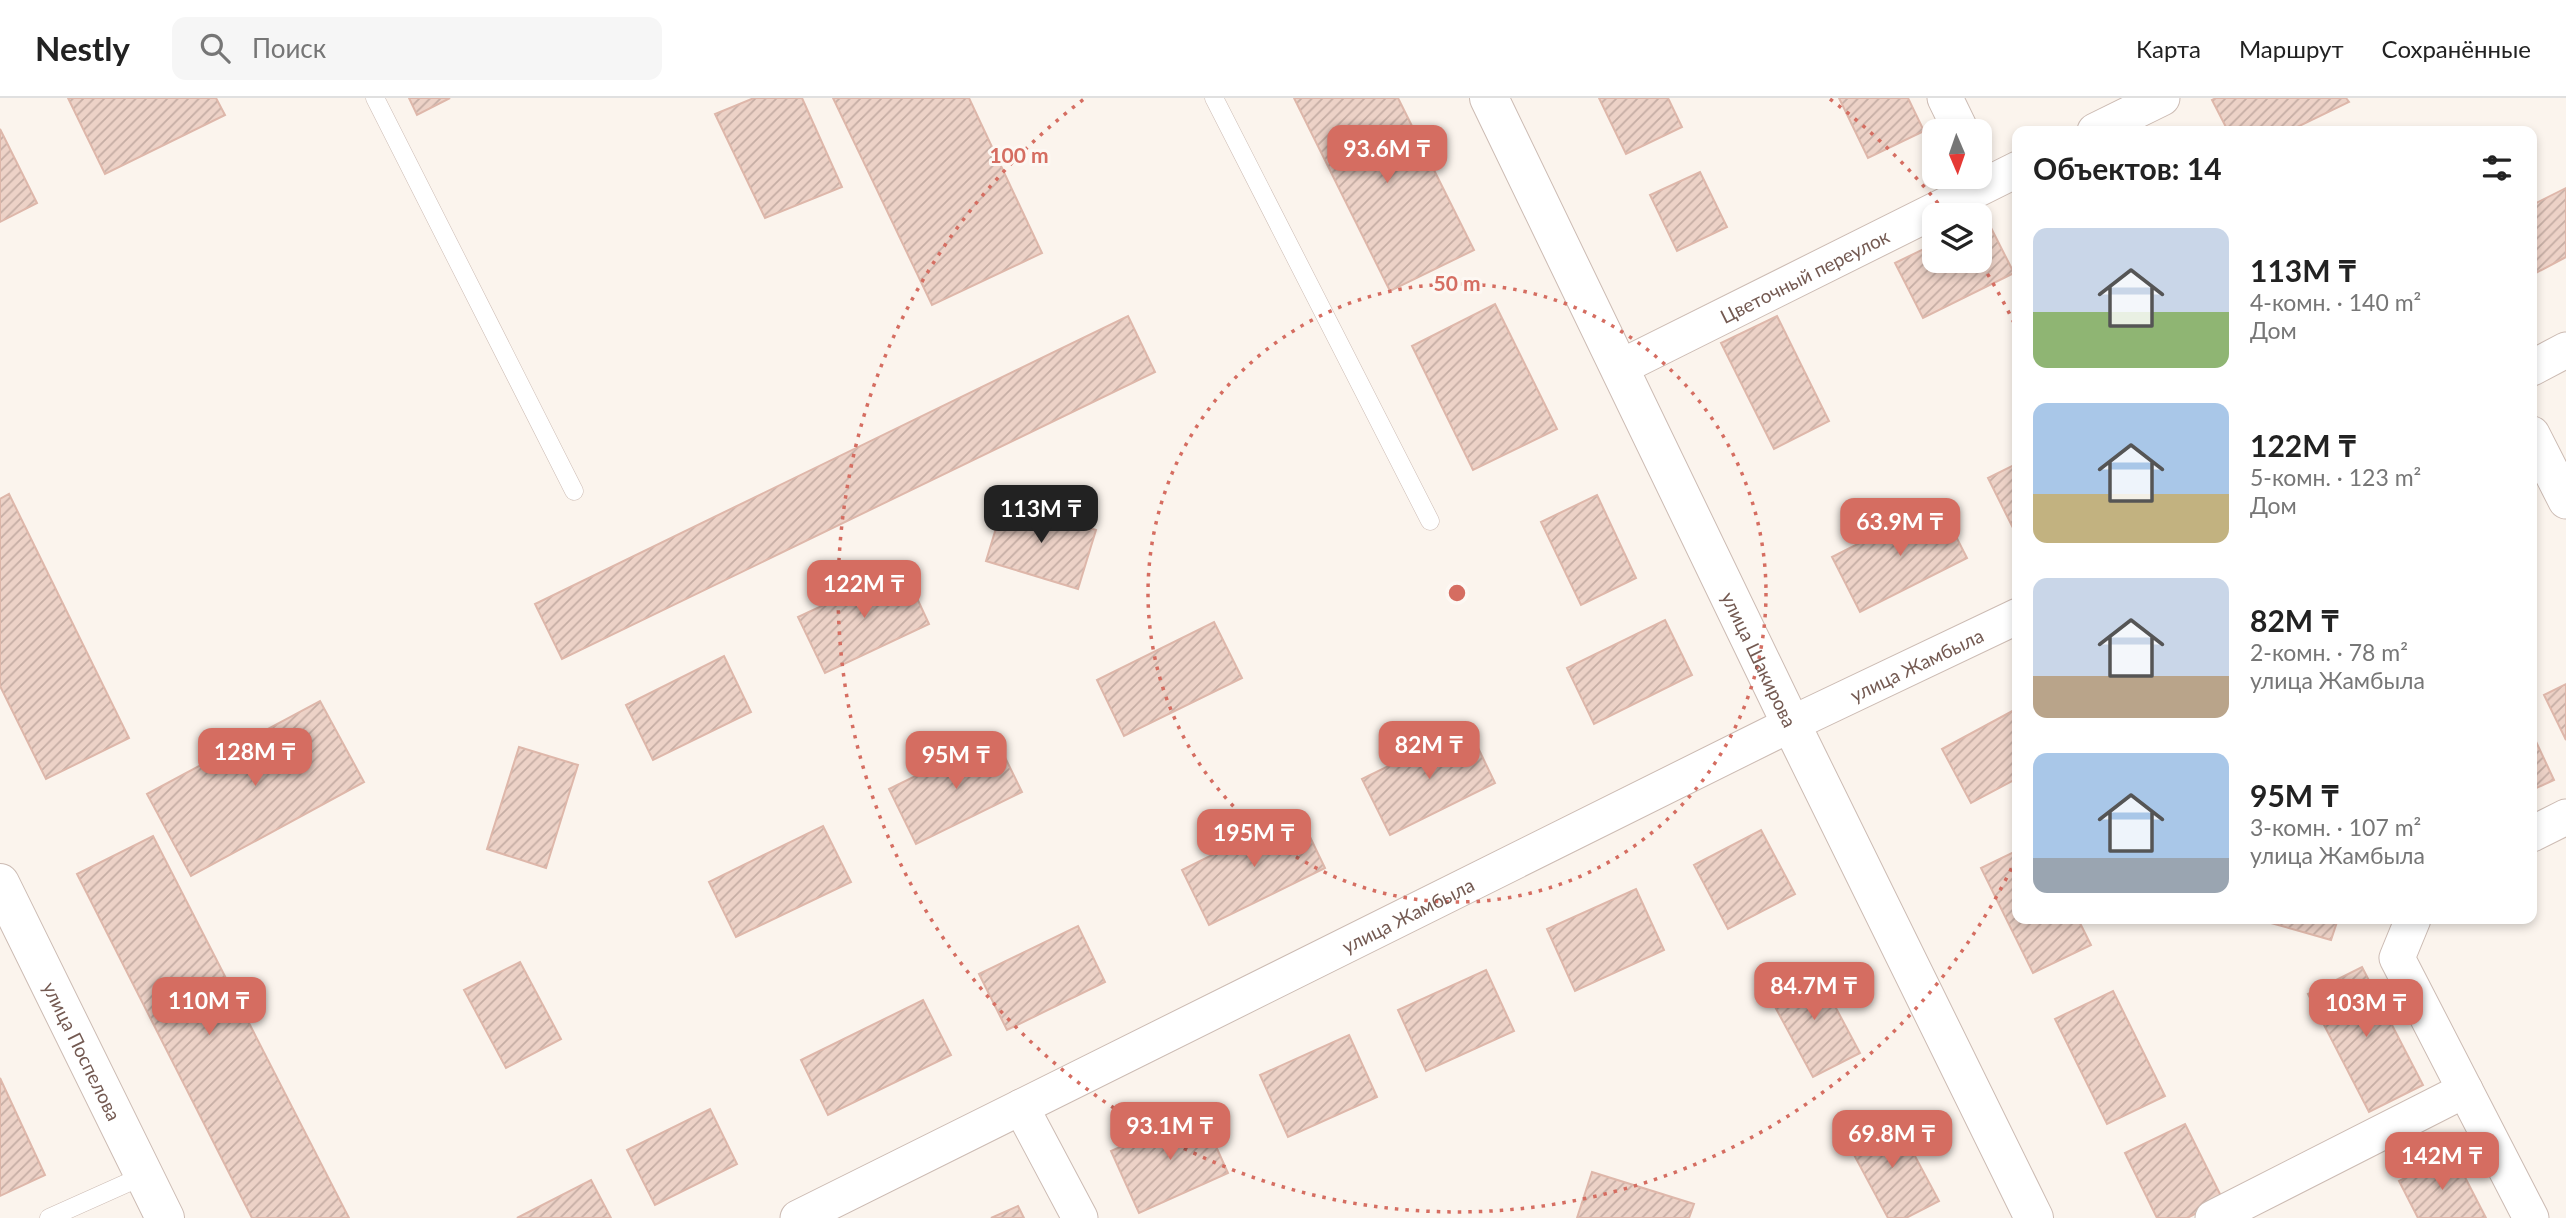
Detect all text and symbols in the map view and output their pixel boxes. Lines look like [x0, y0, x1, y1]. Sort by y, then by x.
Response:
search box [172, 17, 662, 80]
text: Nestly [35, 28, 130, 68]
icon: search [196, 29, 234, 67]
text: Поиск [252, 32, 326, 64]
text: Карта [2136, 34, 2201, 63]
text: Маршрут [2239, 34, 2344, 63]
text: Сохранённые [2382, 34, 2531, 63]
north arrow [1922, 119, 1992, 189]
map controls [1922, 119, 1992, 273]
pin: 93.6M ₸ [1322, 126, 1452, 185]
text: 93.6M ₸ [1343, 134, 1431, 162]
text: 100 m [989, 142, 1049, 167]
icon: filters [2478, 149, 2516, 187]
text: Объектов: 14 [2033, 150, 2222, 186]
button: layers [1922, 203, 1992, 273]
street label: Цветочный переулок [1716, 224, 1893, 327]
text: 113M ₸ [2250, 252, 2357, 288]
icon: home [2089, 256, 2173, 340]
text: 50 m [1433, 270, 1481, 295]
text: 4-комн. · 140 m² [2250, 288, 2421, 316]
text: Дом [2250, 316, 2297, 344]
text: 122M ₸ [2250, 427, 2357, 463]
icon: home [2089, 431, 2173, 515]
text: 5-комн. · 123 m² [2250, 463, 2421, 491]
pin: 113M ₸ [984, 486, 1098, 545]
text: Дом [2250, 491, 2297, 519]
text: 113M ₸ [1000, 494, 1082, 522]
pin: 63.9M ₸ [1835, 498, 1965, 558]
text: 63.9M ₸ [1856, 507, 1944, 535]
pin: 122M ₸ [807, 560, 921, 620]
text: 122M ₸ [823, 569, 905, 597]
centre of rings [1445, 581, 1469, 605]
street label: улица Шакирова [1717, 588, 1802, 731]
text: 82M ₸ [2250, 602, 2340, 638]
icon: home [2089, 606, 2173, 690]
street label: улица Жамбыла [1846, 623, 1987, 706]
text: 2-комн. · 78 m² [2250, 638, 2408, 666]
text: улица Жамбыла [2250, 666, 2425, 694]
pin: 82M ₸ [1380, 722, 1478, 781]
pin: 128M ₸ [198, 728, 312, 788]
text: 82M ₸ [1395, 730, 1463, 758]
pin: 95M ₸ [907, 732, 1005, 791]
text: 128M ₸ [214, 737, 296, 765]
text: 95M ₸ [922, 740, 990, 768]
text: 95M ₸ [2250, 777, 2340, 813]
icon: home [2089, 781, 2173, 865]
pin: 195M ₸ [1197, 810, 1311, 869]
text: 3-комн. · 107 m² [2250, 813, 2421, 841]
text: 195M ₸ [1213, 818, 1295, 846]
text: улица Жамбыла [2250, 841, 2425, 869]
street label: улица Жамбыла [1338, 872, 1478, 957]
pin: 84.7M ₸ [1749, 962, 1879, 1022]
text: 84.7M ₸ [1770, 971, 1858, 999]
street label: улица Поспелова [39, 978, 127, 1124]
pin: 110M ₸ [152, 978, 266, 1037]
pin: 103M ₸ [2309, 979, 2423, 1039]
text: 110M ₸ [168, 986, 250, 1014]
text: 103M ₸ [2325, 988, 2407, 1016]
pin: 93.1M ₸ [1105, 1102, 1235, 1162]
pin: 69.8M ₸ [1827, 1110, 1957, 1170]
text: 93.1M ₸ [1126, 1111, 1214, 1139]
text: 69.8M ₸ [1848, 1119, 1936, 1147]
pin: 142M ₸ [2385, 1132, 2499, 1192]
text: 142M ₸ [2401, 1141, 2483, 1169]

